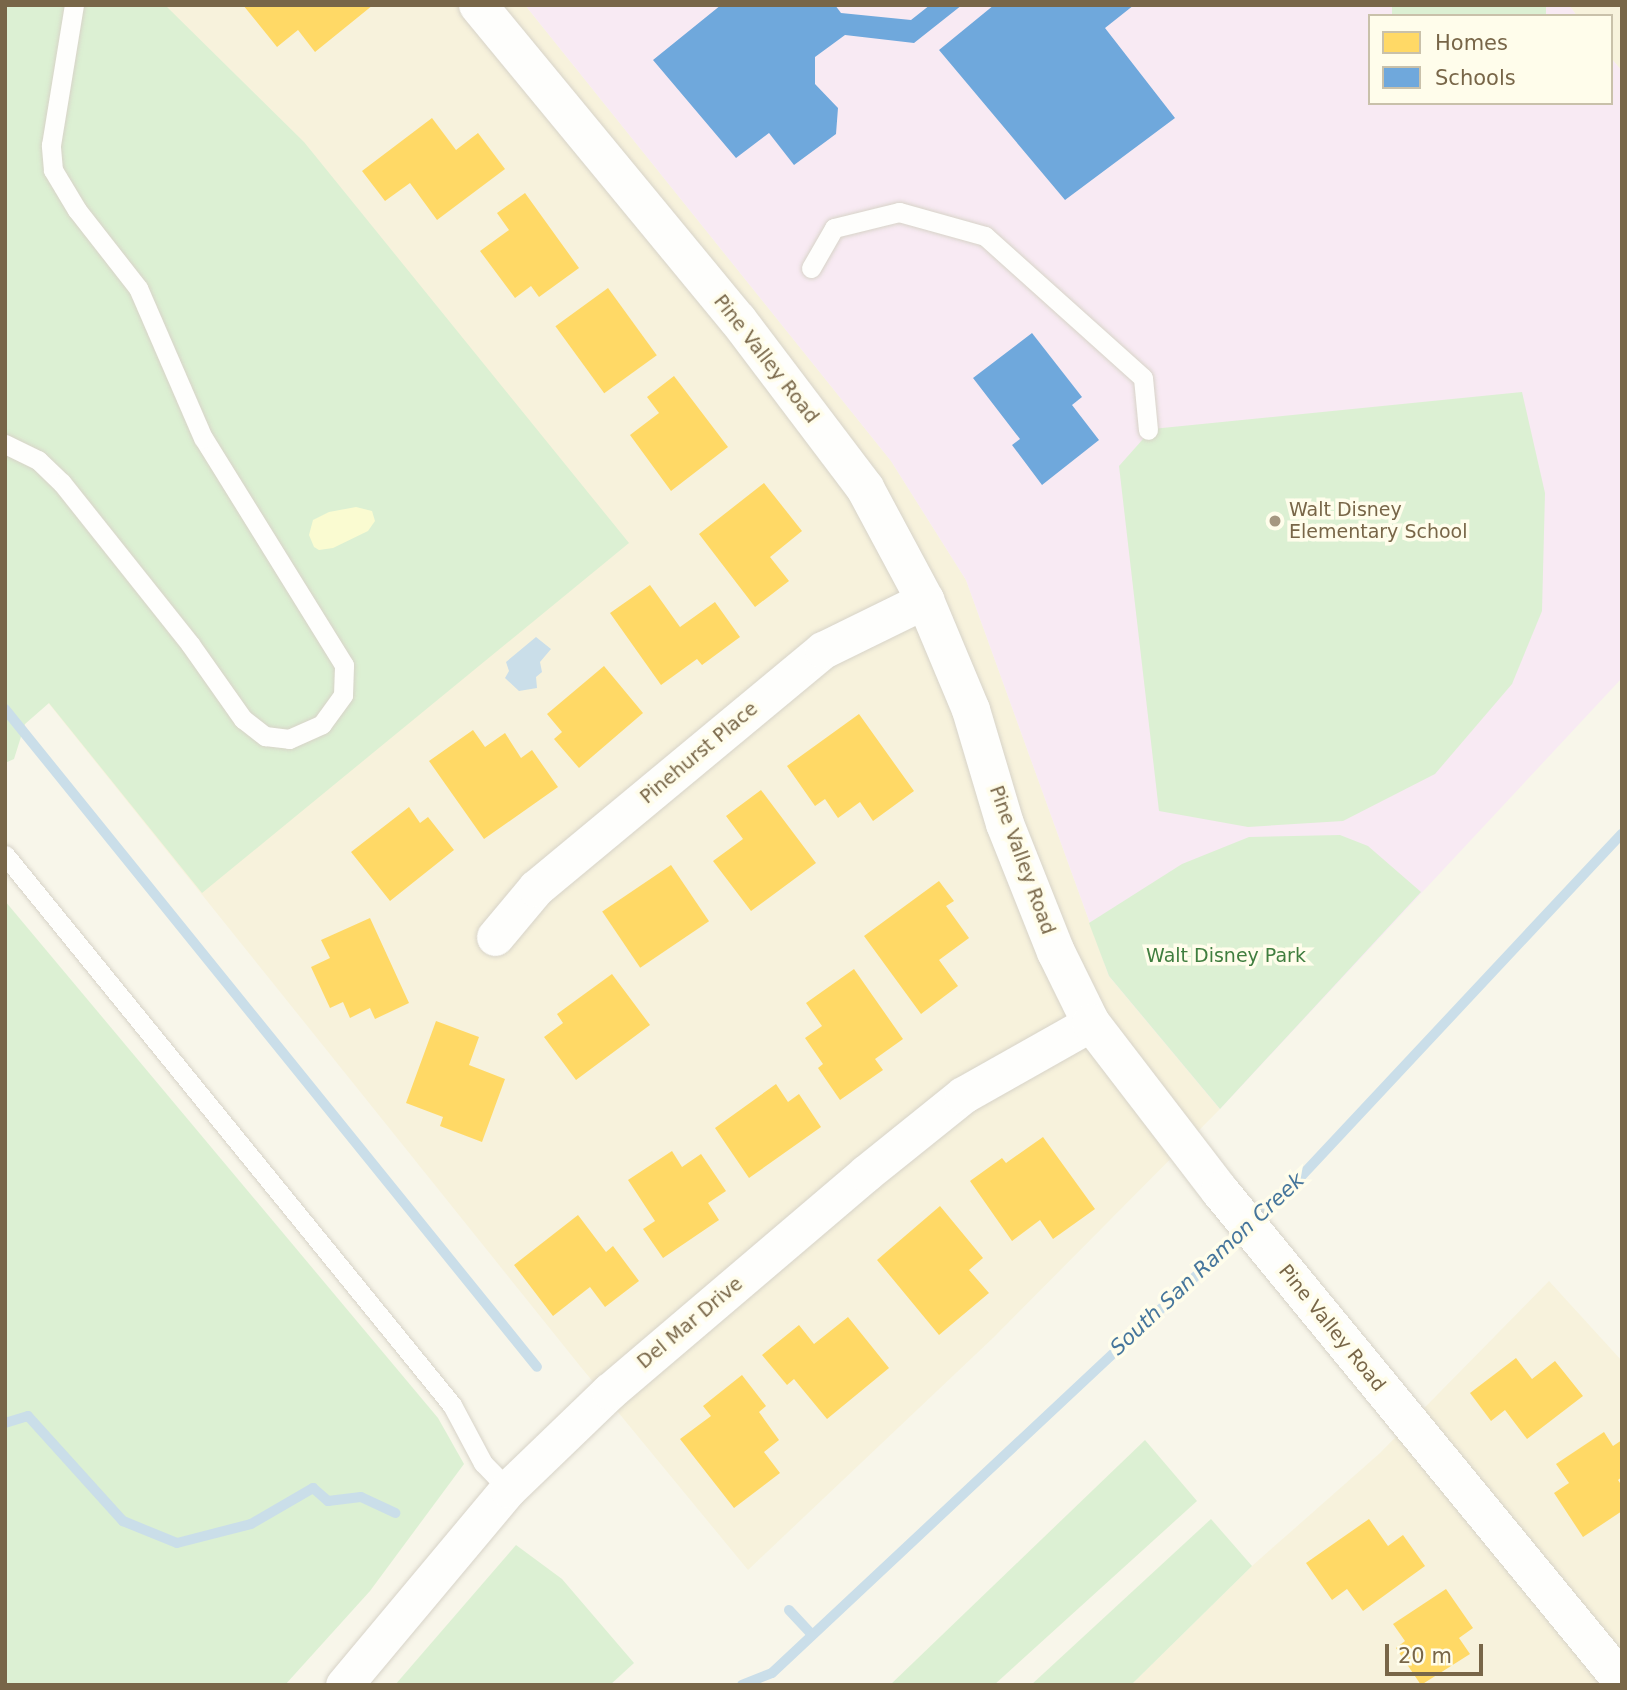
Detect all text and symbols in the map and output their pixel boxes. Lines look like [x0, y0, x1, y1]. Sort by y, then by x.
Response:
legend [1368, 14, 1613, 105]
text: Homes [1435, 31, 1508, 55]
text: Schools [1435, 66, 1516, 90]
street label: Pine Valley Road [709, 290, 823, 428]
place label: Walt Disney Elementary School [1289, 499, 1467, 543]
marker: Walt Disney Elementary School [1267, 513, 1283, 529]
street label: Pinehurst Place [636, 697, 762, 809]
street label: Pine Valley Road [985, 783, 1059, 937]
park label: Walt Disney Park [1146, 945, 1306, 967]
water label: South San Ramon Creek [1105, 1168, 1309, 1360]
street label: Pine Valley Road [1274, 1260, 1390, 1396]
street label: Del Mar Drive [633, 1272, 747, 1374]
scale bar [1389, 1630, 1487, 1674]
text: 20 m [1398, 1644, 1452, 1668]

